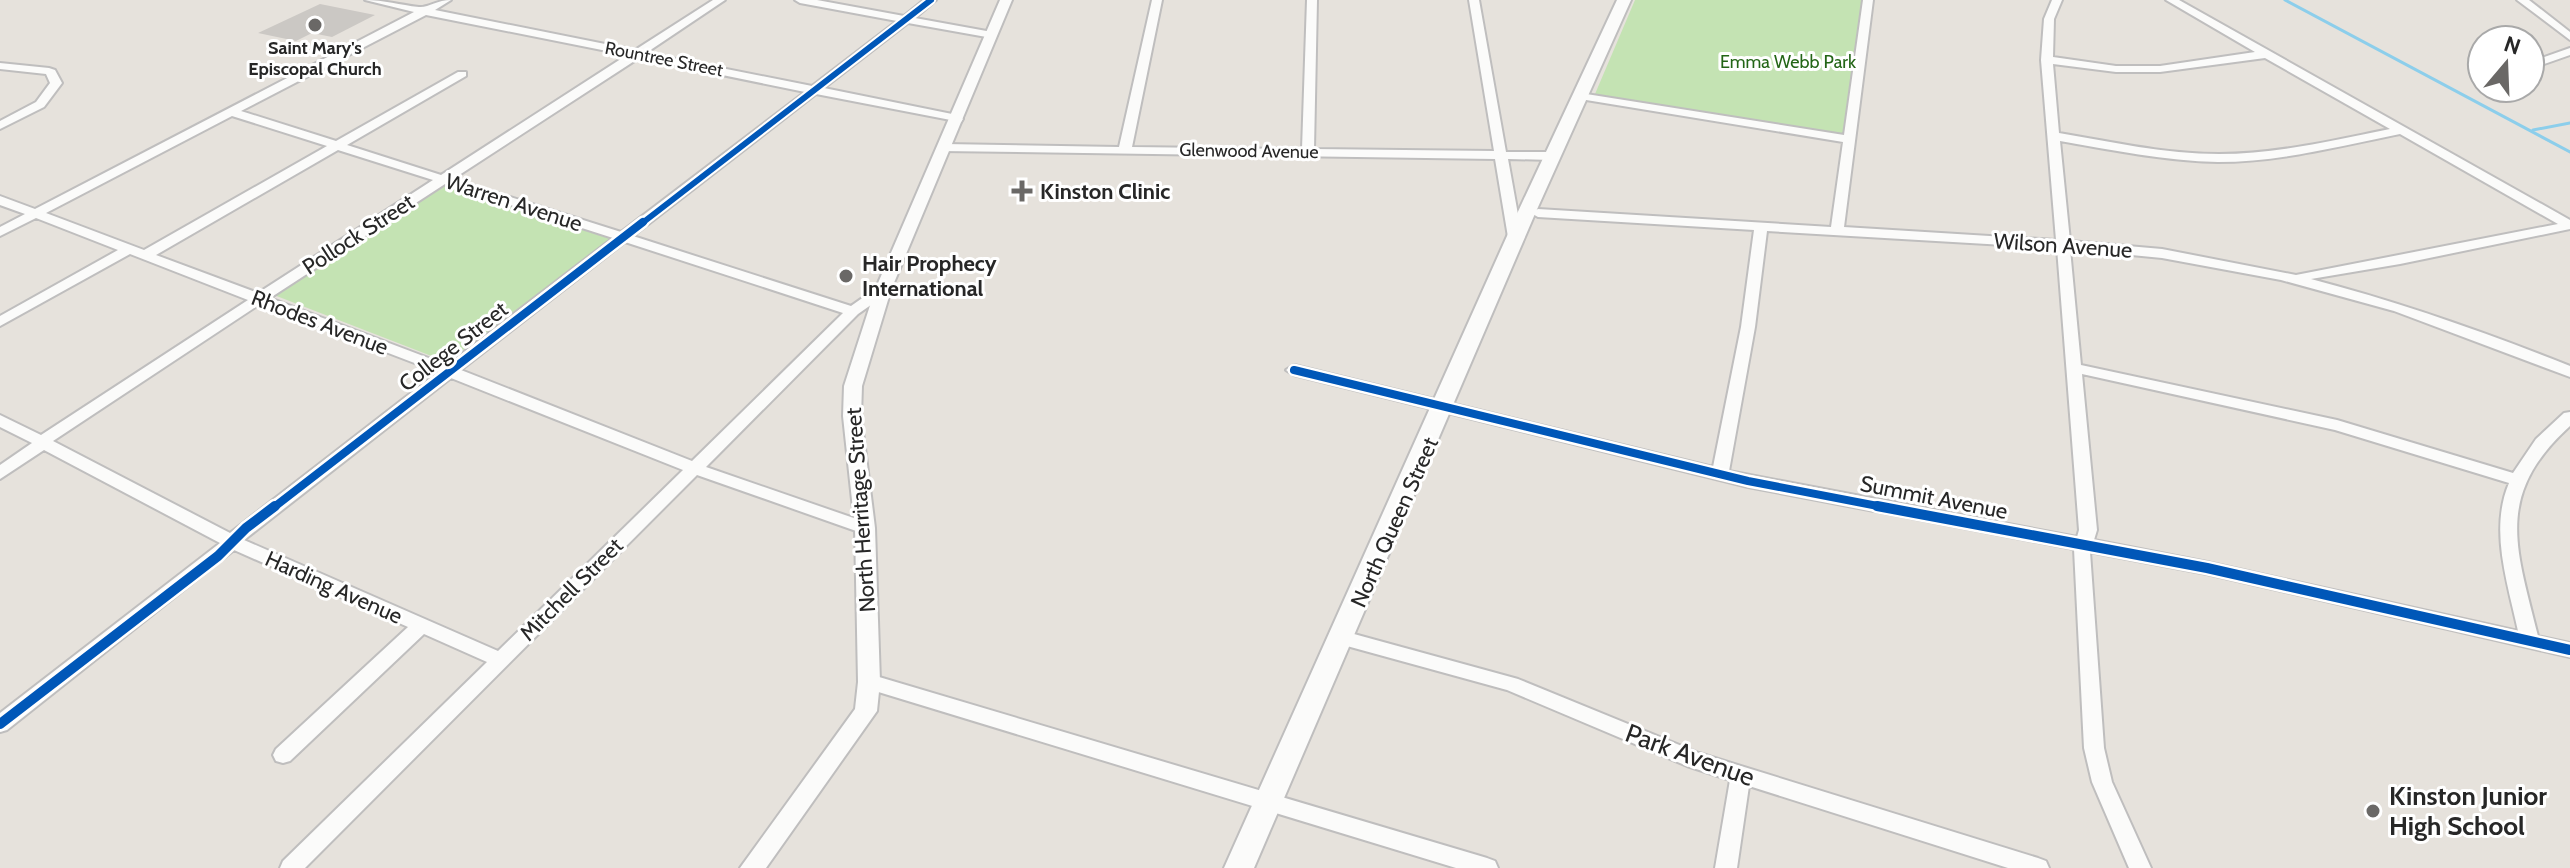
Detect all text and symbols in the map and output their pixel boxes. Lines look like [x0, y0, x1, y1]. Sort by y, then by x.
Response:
marker: Saint Mary's Episcopal Church [306, 16, 324, 34]
north arrow [2466, 24, 2546, 104]
text: N [2501, 30, 2524, 61]
place label: Saint Mary's Episcopal Church [248, 37, 382, 80]
street label: Rountree Street [603, 37, 725, 81]
park label: Emma Webb Park [1720, 51, 1857, 73]
street label: Glenwood Avenue [1179, 139, 1319, 163]
street label: Warren Avenue [442, 168, 586, 237]
place label: Kinston Clinic [1040, 178, 1170, 205]
marker: Kinston Clinic [1011, 180, 1033, 202]
street label: Pollock Street [297, 188, 420, 281]
street label: Wilson Avenue [1993, 227, 2133, 264]
place label: Hair Prophecy International [862, 250, 997, 302]
marker: Hair Prophecy International [837, 267, 855, 285]
street label: Rhodes Avenue [248, 284, 392, 361]
street label: College Street [394, 295, 514, 397]
street label: North Herritage Street [840, 406, 881, 613]
street label: North Queen Street [1345, 433, 1444, 611]
street label: Summit Avenue [1858, 470, 2010, 525]
street label: Mitchell Street [514, 532, 629, 647]
street label: Harding Avenue [261, 545, 407, 630]
street label: Park Avenue [1621, 717, 1759, 793]
place label: Kinston Junior High School [2389, 780, 2547, 842]
marker: Kinston Junior High School [2364, 802, 2382, 820]

